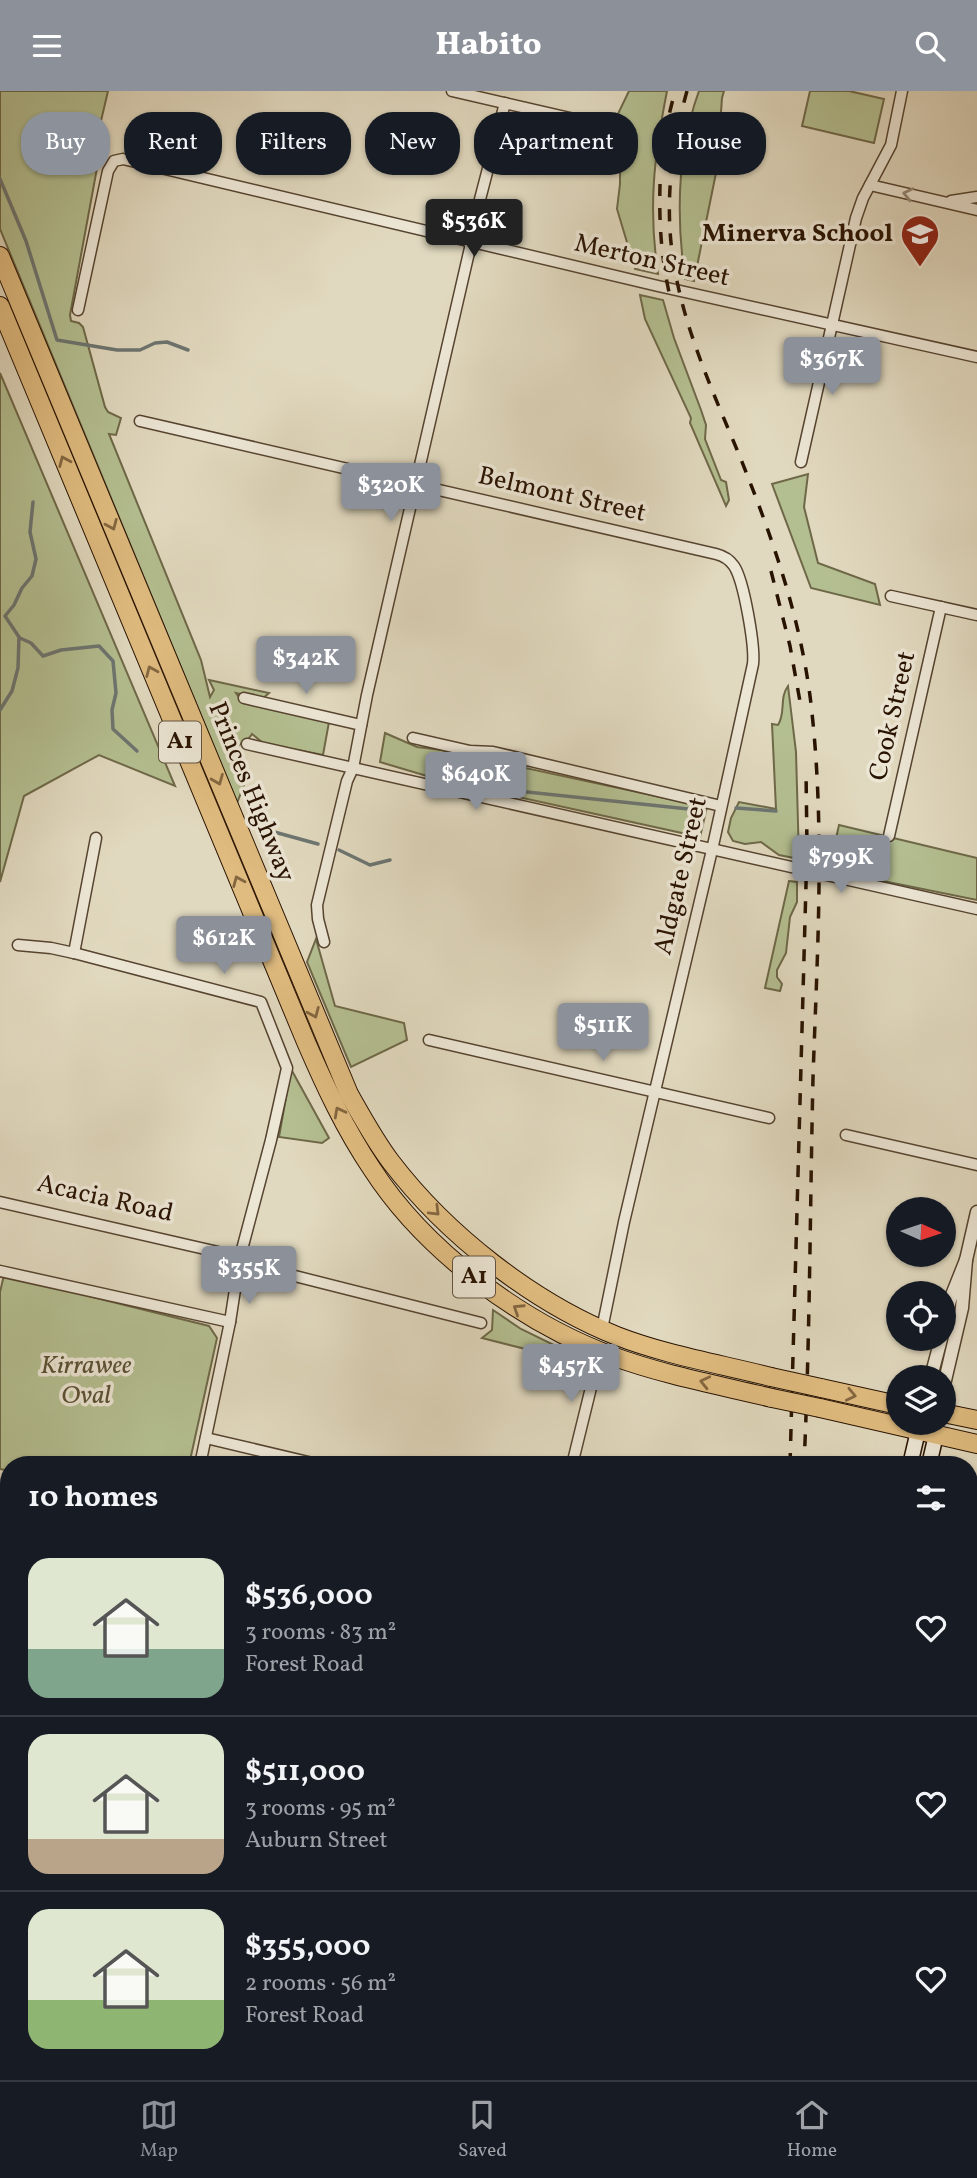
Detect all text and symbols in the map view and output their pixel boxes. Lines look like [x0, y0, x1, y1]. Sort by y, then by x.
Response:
text: Habito [435, 24, 542, 68]
icon: menu [28, 27, 66, 65]
icon: search [911, 27, 949, 65]
chip: Buy [21, 112, 110, 175]
chip: Rent [124, 112, 222, 175]
chip: Filters [236, 112, 351, 175]
chip: New [365, 112, 460, 175]
chip: Apartment [474, 112, 638, 175]
chip: House [652, 112, 766, 175]
one-way arrow [902, 188, 914, 202]
pin: $536K [425, 199, 523, 259]
text: $536K [442, 206, 506, 238]
school or university icon: Minerva School [899, 213, 941, 268]
place label: Minerva School [701, 216, 893, 252]
street label: Merton Street [571, 226, 733, 296]
pin: $367K [783, 337, 881, 397]
text: $367K [800, 344, 864, 376]
one-way arrow [59, 456, 73, 468]
street label: Belmont Street [475, 458, 649, 532]
pin: $320K [342, 463, 440, 523]
text: $320K [357, 470, 425, 502]
one-way arrow [103, 518, 117, 530]
pin: $342K [257, 637, 355, 696]
text: $342K [272, 643, 340, 675]
street label: Cook Street [861, 648, 925, 784]
one-way arrow [146, 666, 160, 678]
street label: Princes Highway [199, 697, 303, 887]
road number: A1 [159, 721, 201, 763]
pin: $640K [427, 753, 525, 812]
text: $640K [441, 759, 511, 791]
one-way arrow [209, 773, 223, 785]
street label: Aldgate Street [645, 793, 717, 959]
pin: $799K [792, 835, 890, 895]
text: $799K [808, 842, 874, 874]
one-way arrow [233, 876, 247, 888]
pin: $612K [175, 917, 273, 976]
text: $612K [192, 923, 256, 955]
pin: $511K [554, 1003, 652, 1063]
one-way arrow [306, 1005, 320, 1018]
text: $511K [573, 1010, 633, 1042]
one-way arrow [333, 1107, 347, 1120]
street label: Acacia Road [33, 1166, 177, 1232]
north arrow [886, 1197, 956, 1267]
map controls [886, 1197, 956, 1435]
one-way arrow [427, 1203, 440, 1216]
pin: $355K [200, 1247, 298, 1306]
text: $355K [217, 1253, 281, 1285]
road number: A1 [453, 1257, 495, 1297]
button: locate [886, 1281, 956, 1351]
one-way arrow [513, 1305, 526, 1317]
pin: $457K [522, 1345, 620, 1404]
park label: Kirrawee Oval [41, 1348, 132, 1414]
text: $457K [538, 1351, 604, 1383]
button: layers [886, 1365, 956, 1435]
one-way arrow [699, 1376, 711, 1390]
one-way arrow [845, 1387, 857, 1401]
text: 10 homes [28, 1477, 158, 1519]
icon: filters [912, 1479, 950, 1517]
text: $536,000 [245, 1575, 373, 1617]
icon: home [84, 1586, 168, 1670]
icon: heart [912, 1609, 950, 1647]
text: 3 rooms · 83 m² [245, 1617, 396, 1649]
text: Forest Road [245, 1649, 364, 1681]
text: $511,000 [245, 1751, 365, 1793]
icon: home [84, 1762, 168, 1846]
icon: heart [912, 1785, 950, 1823]
text: 3 rooms · 95 m² [245, 1793, 396, 1825]
text: Auburn Street [245, 1825, 388, 1857]
text: $355,000 [245, 1926, 371, 1968]
icon: home [84, 1937, 168, 2021]
icon: heart [912, 1960, 950, 1998]
text: 2 rooms · 56 m² [245, 1968, 396, 2000]
text: Forest Road [245, 2000, 364, 2032]
tab: Map [140, 2096, 178, 2164]
tab: Saved [458, 2096, 507, 2164]
tab: Home [787, 2096, 837, 2164]

